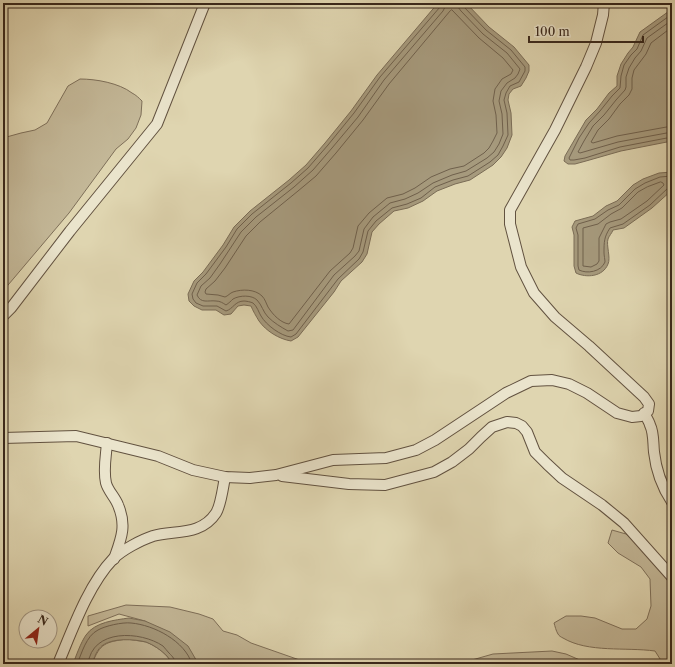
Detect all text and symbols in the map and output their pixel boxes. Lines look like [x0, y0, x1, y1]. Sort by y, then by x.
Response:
scale bar [529, 18, 643, 44]
text: 100 m [535, 24, 570, 39]
north arrow [18, 609, 58, 649]
text: N [35, 612, 51, 629]

